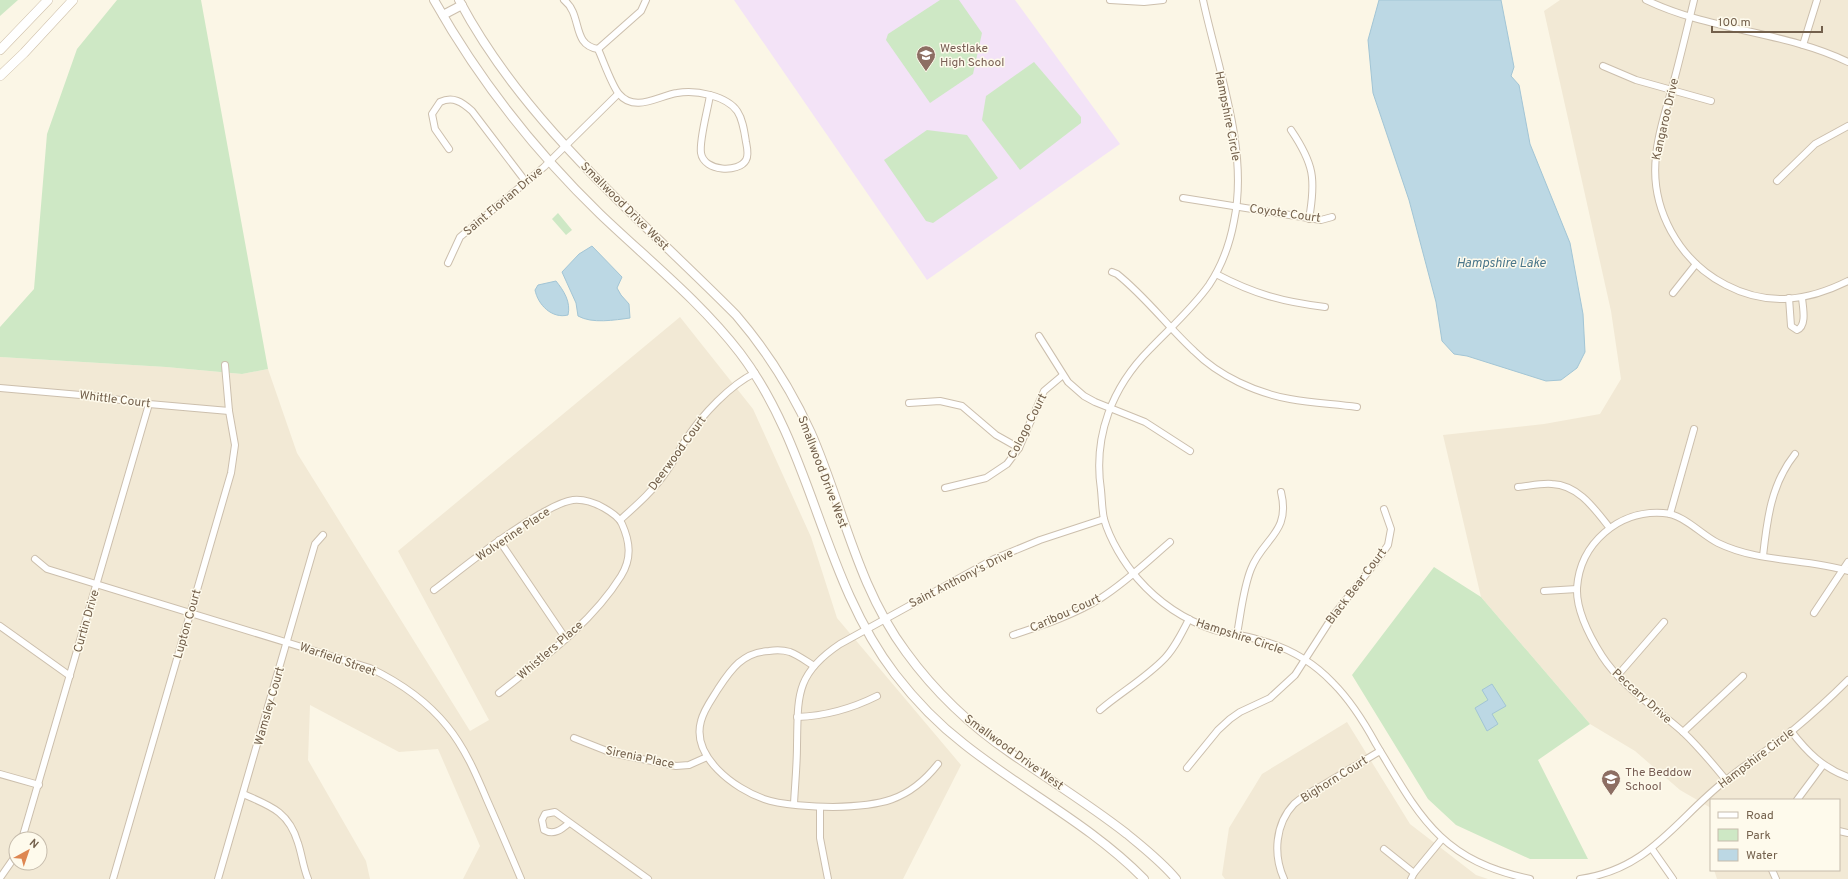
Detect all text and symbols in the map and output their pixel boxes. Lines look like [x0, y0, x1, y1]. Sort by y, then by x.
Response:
scale bar [1712, 8, 1822, 34]
text: 100 m [1718, 15, 1751, 31]
place label: Westlake High School [940, 41, 1004, 71]
school or university icon: Westlake High School [915, 44, 937, 72]
street label: Hampshire Circle [1210, 70, 1244, 163]
street label: Kangaroo Drive [1649, 77, 1683, 162]
street label: Smallwood Drive West [577, 159, 672, 254]
street label: Saint Florian Drive [461, 164, 547, 240]
street label: Coyote Court [1248, 201, 1322, 227]
water label: Hampshire Lake [1456, 256, 1546, 272]
street label: Whittle Court [78, 388, 151, 412]
street label: Cologo Court [1005, 391, 1051, 462]
street label: Deerwood Court [645, 413, 710, 494]
street label: Smallwood Drive West [793, 414, 851, 531]
street label: Wolverine Place [473, 504, 554, 565]
street label: Black Bear Court [1323, 545, 1391, 628]
street label: Saint Anthony's Drive [907, 546, 1016, 612]
street label: Curtin Drive [70, 588, 104, 655]
street label: Lupton Court [170, 588, 206, 661]
street label: Caribou Court [1028, 591, 1103, 637]
street label: Hampshire Circle [1194, 615, 1286, 659]
street label: Whistlers Place [514, 618, 587, 684]
street label: Warfield Street [297, 639, 378, 681]
street label: Wamsley Court [251, 665, 289, 748]
street label: Peccary Drive [1608, 666, 1675, 728]
street label: Smallwood Drive West [961, 711, 1066, 794]
street label: Hampshire Circle [1715, 725, 1798, 793]
street label: Sirenia Place [604, 743, 676, 773]
street label: Bighorn Court [1298, 753, 1371, 807]
place label: The Beddow School [1625, 765, 1692, 795]
school or university icon: The Beddow School [1600, 768, 1622, 796]
legend [1710, 799, 1840, 871]
text: Road [1746, 808, 1774, 824]
text: Park [1746, 828, 1771, 844]
north arrow [8, 831, 48, 871]
text: N [26, 836, 41, 852]
text: Water [1746, 848, 1778, 864]

